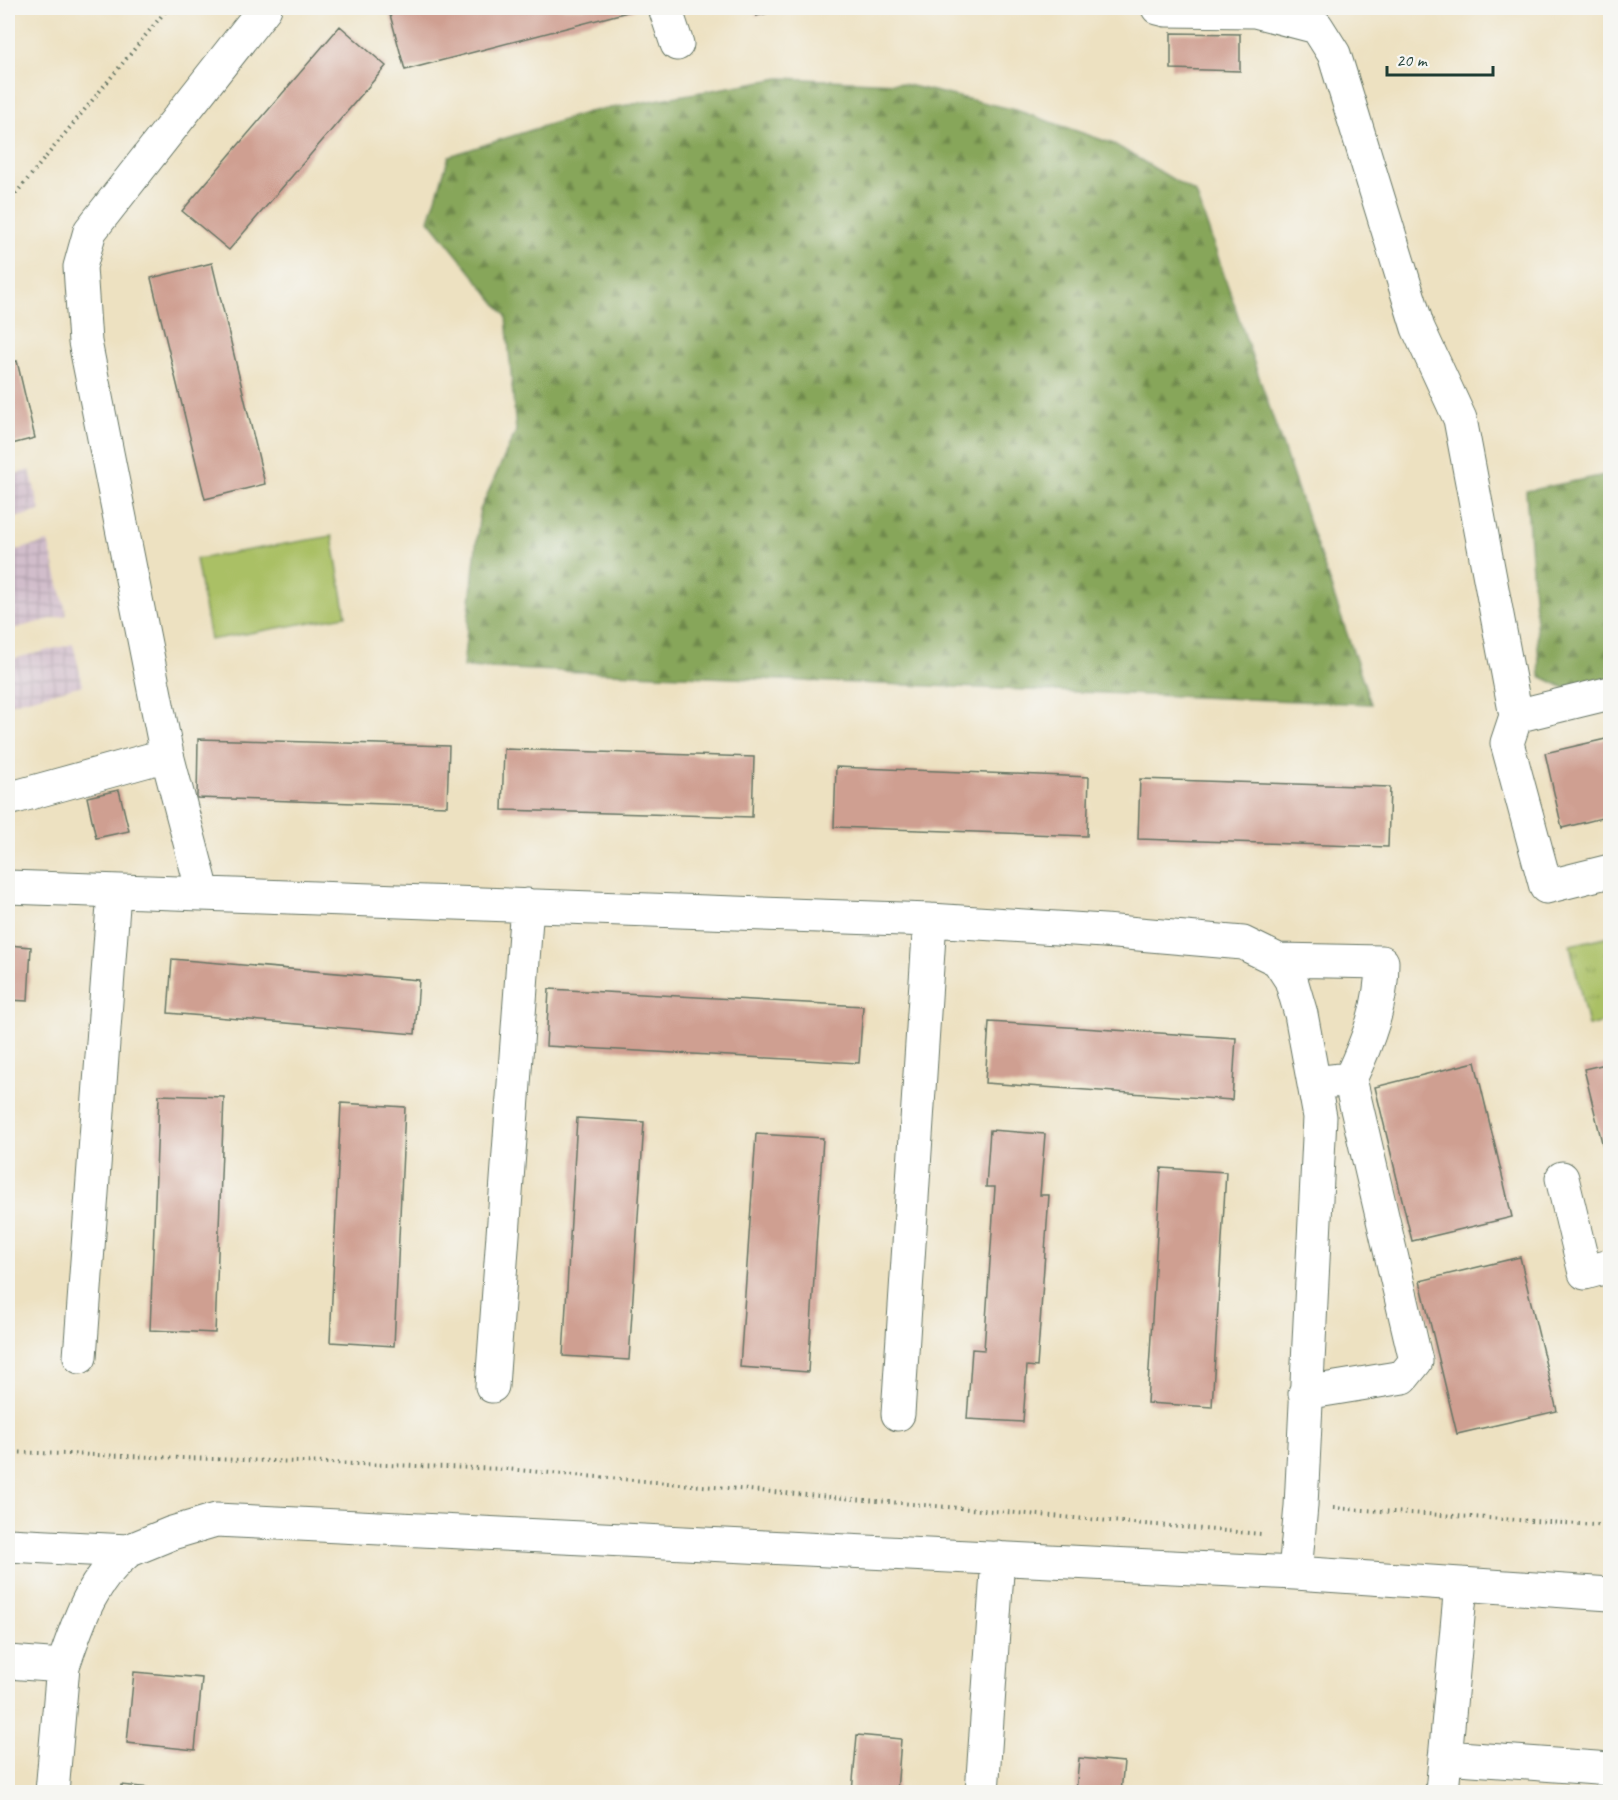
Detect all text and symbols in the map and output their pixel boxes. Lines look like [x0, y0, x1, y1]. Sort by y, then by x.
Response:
scale bar [1387, 39, 1494, 77]
text: 20 m [1396, 49, 1429, 71]

